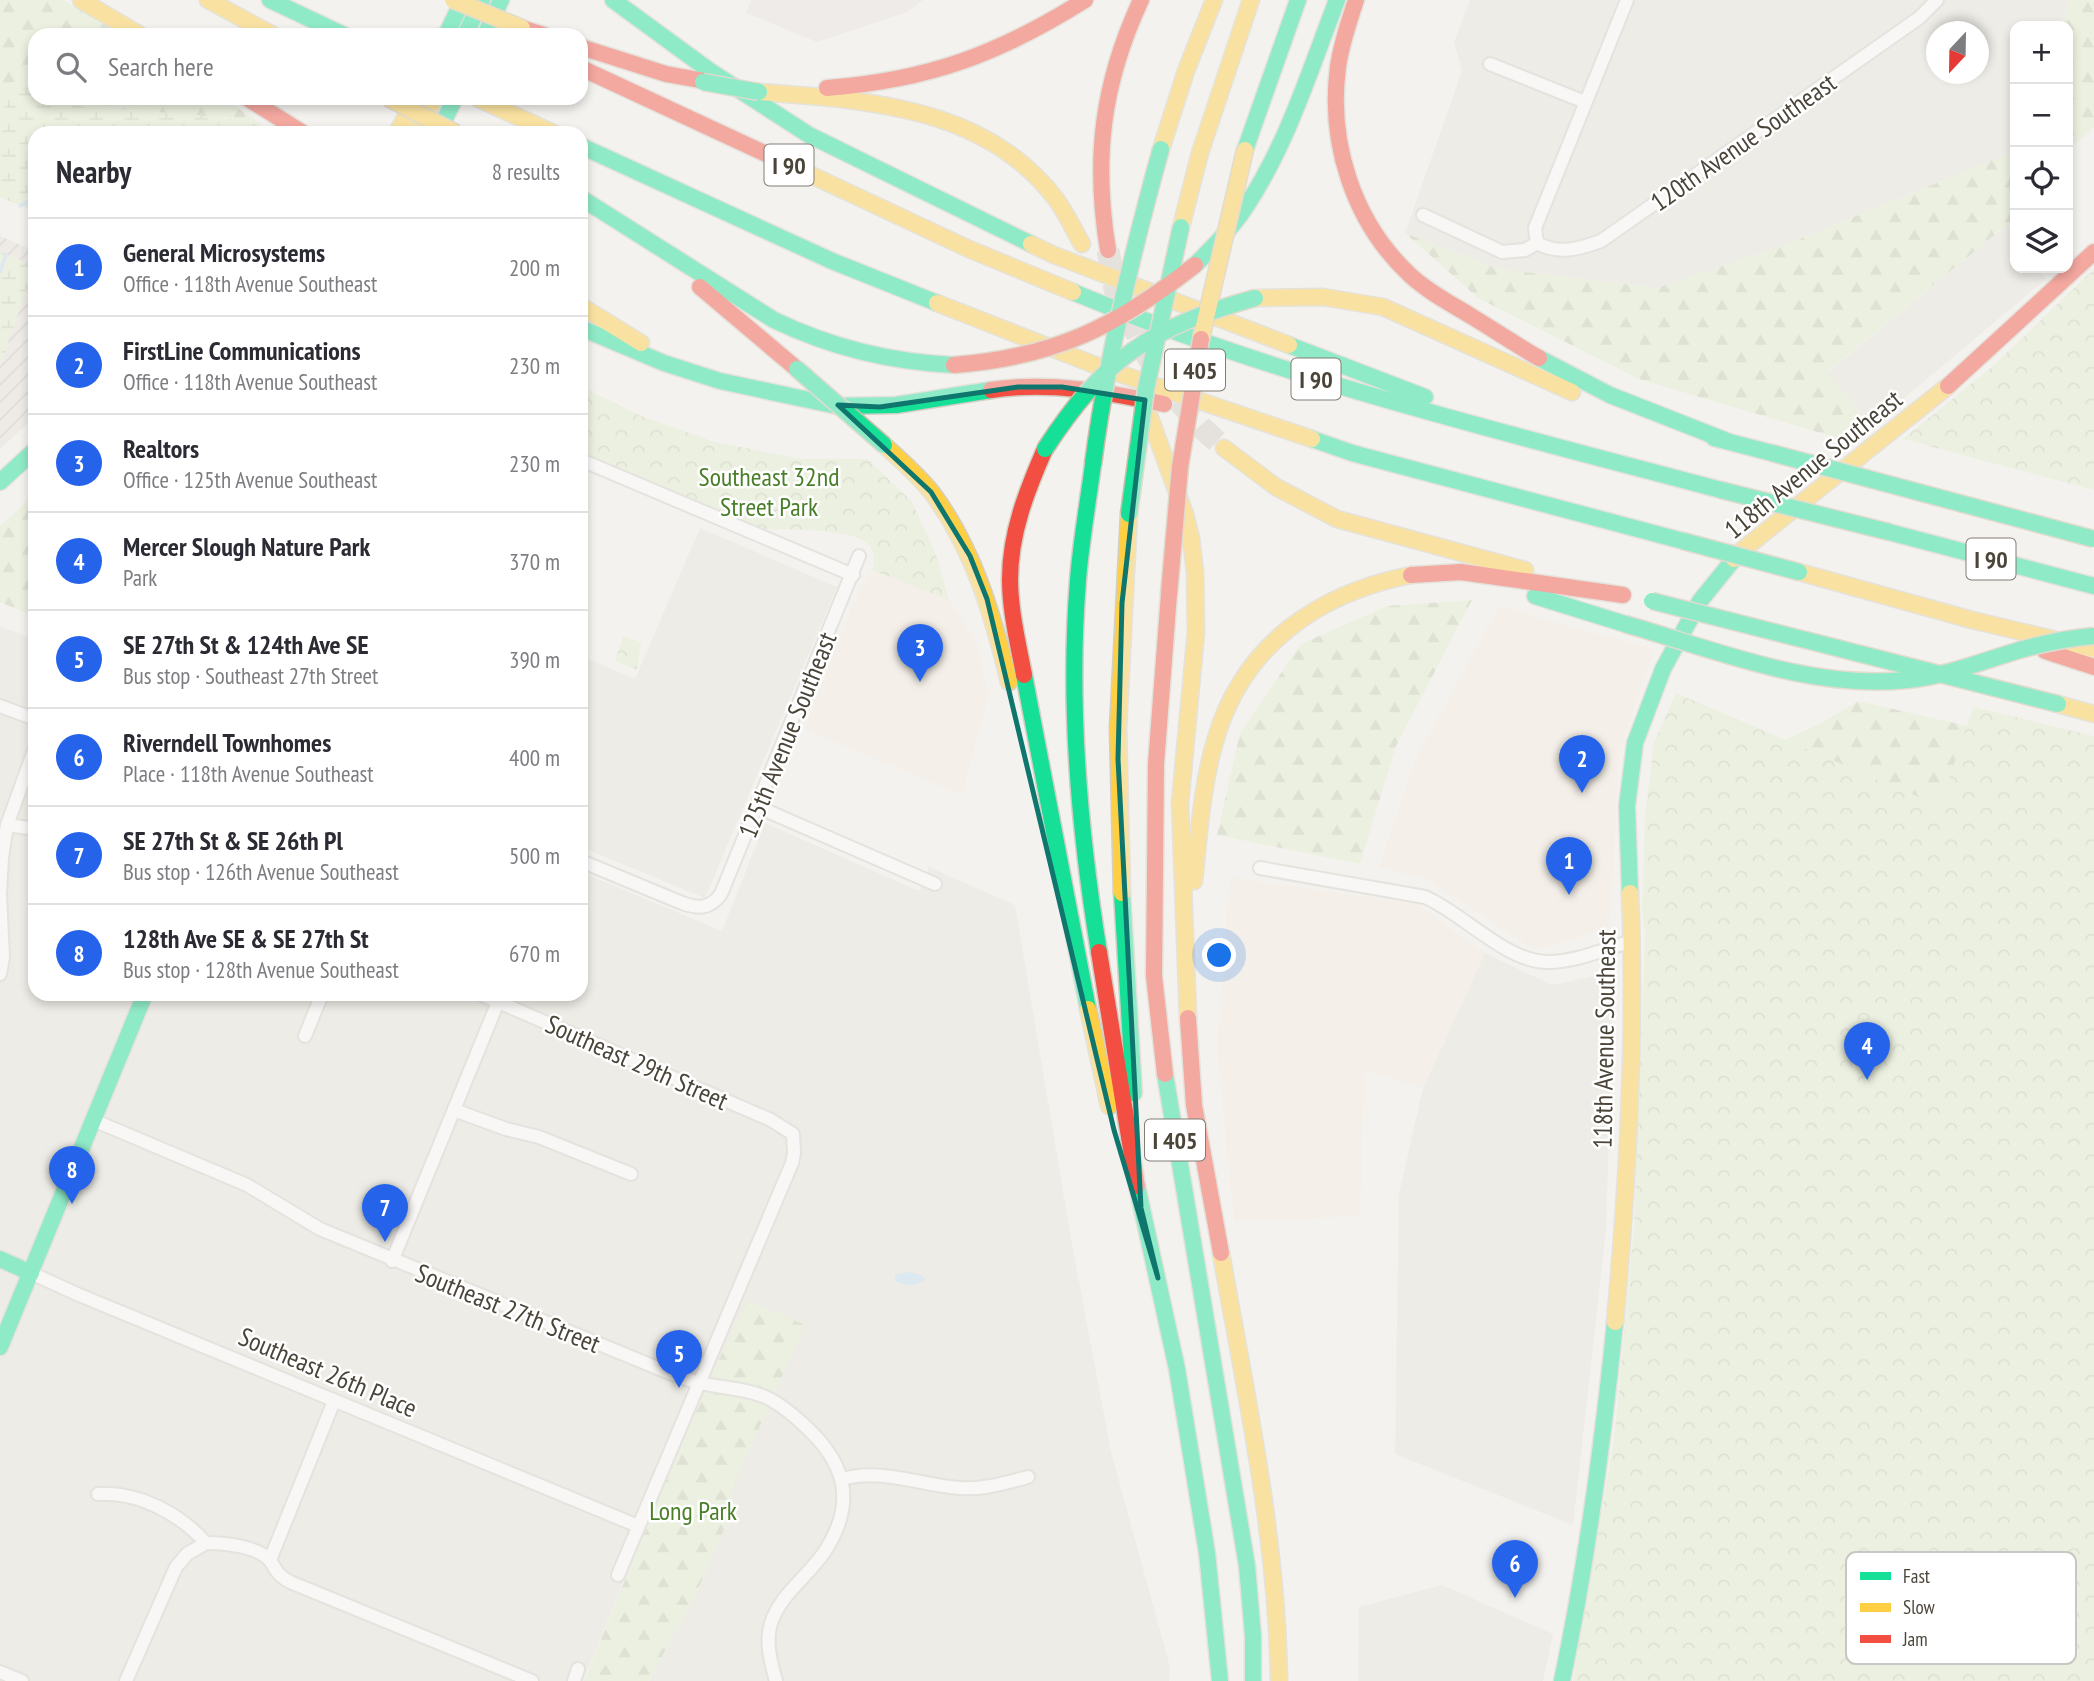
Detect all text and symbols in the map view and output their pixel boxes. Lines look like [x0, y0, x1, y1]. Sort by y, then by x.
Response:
north arrow [1926, 21, 1989, 84]
map controls [2010, 21, 2073, 273]
button: + [2010, 21, 2073, 84]
search box [28, 28, 588, 105]
icon: search [52, 48, 90, 86]
text: Search here [108, 50, 214, 83]
street label: 120th Avenue Southeast [1644, 66, 1842, 218]
button: − [2010, 84, 2073, 147]
road number: I 90 [764, 145, 814, 186]
button: locate [2010, 147, 2073, 210]
text: Nearby [56, 152, 131, 191]
text: 8 results [492, 157, 560, 186]
button: layers [2010, 210, 2073, 273]
text: General Microsystems [123, 236, 325, 269]
text: 1 [74, 253, 85, 282]
text: 200 m [509, 253, 560, 282]
text: Office · 118th Avenue Southeast [123, 269, 377, 298]
text: FirstLine Communications [123, 334, 361, 367]
road number: I 405 [1165, 349, 1225, 390]
text: 2 [74, 351, 85, 380]
text: 230 m [509, 351, 560, 380]
road number: I 90 [1292, 358, 1340, 400]
text: Office · 118th Avenue Southeast [123, 367, 377, 396]
street label: 118th Avenue Southeast [1717, 382, 1909, 546]
text: Realtors [123, 432, 199, 465]
text: 3 [74, 449, 85, 478]
text: 230 m [509, 449, 560, 478]
park label: Southeast 32nd Street Park [699, 460, 839, 523]
text: Office · 125th Avenue Southeast [123, 465, 377, 494]
text: Mercer Slough Nature Park [123, 530, 370, 563]
road number: I 90 [1966, 538, 2016, 580]
text: 4 [74, 547, 85, 576]
text: 370 m [509, 547, 560, 576]
text: Park [123, 563, 157, 592]
pin: 3 [897, 624, 943, 682]
street label: 125th Avenue Southeast [731, 627, 843, 843]
text: SE 27th St & 124th Ave SE [123, 628, 369, 661]
text: 5 [74, 645, 85, 674]
text: 390 m [509, 645, 560, 674]
text: Bus stop · Southeast 27th Street [123, 661, 378, 690]
text: Riverndell Townhomes [123, 726, 331, 759]
pin: 2 [1559, 735, 1605, 793]
text: 6 [74, 743, 85, 772]
text: 400 m [509, 743, 560, 772]
text: Place · 118th Avenue Southeast [123, 759, 374, 788]
text: SE 27th St & SE 26th Pl [123, 824, 343, 857]
pin: 1 [1546, 837, 1592, 895]
text: 7 [74, 841, 85, 870]
text: 500 m [509, 841, 560, 870]
text: Bus stop · 126th Avenue Southeast [123, 857, 399, 886]
text: 128th Ave SE & SE 27th St [123, 922, 369, 955]
street label: 118th Avenue Southeast [1586, 929, 1622, 1149]
your location [1202, 938, 1236, 972]
text: 8 [74, 939, 85, 968]
text: 670 m [509, 939, 560, 968]
text: Bus stop · 128th Avenue Southeast [123, 955, 399, 984]
street label: Southeast 29th Street [541, 1007, 733, 1117]
pin: 4 [1844, 1022, 1890, 1080]
road number: I 405 [1145, 1120, 1205, 1160]
pin: 8 [49, 1146, 95, 1204]
pin: 7 [362, 1184, 408, 1242]
street label: Southeast 27th Street [411, 1256, 605, 1360]
street label: Southeast 26th Place [234, 1320, 422, 1424]
pin: 5 [656, 1330, 702, 1388]
park label: Long Park [649, 1494, 737, 1527]
pin: 6 [1492, 1540, 1538, 1598]
legend [1846, 1552, 2076, 1664]
text: Fast [1903, 1564, 1931, 1588]
text: Slow [1903, 1595, 1936, 1619]
text: Jam [1902, 1627, 1928, 1651]

